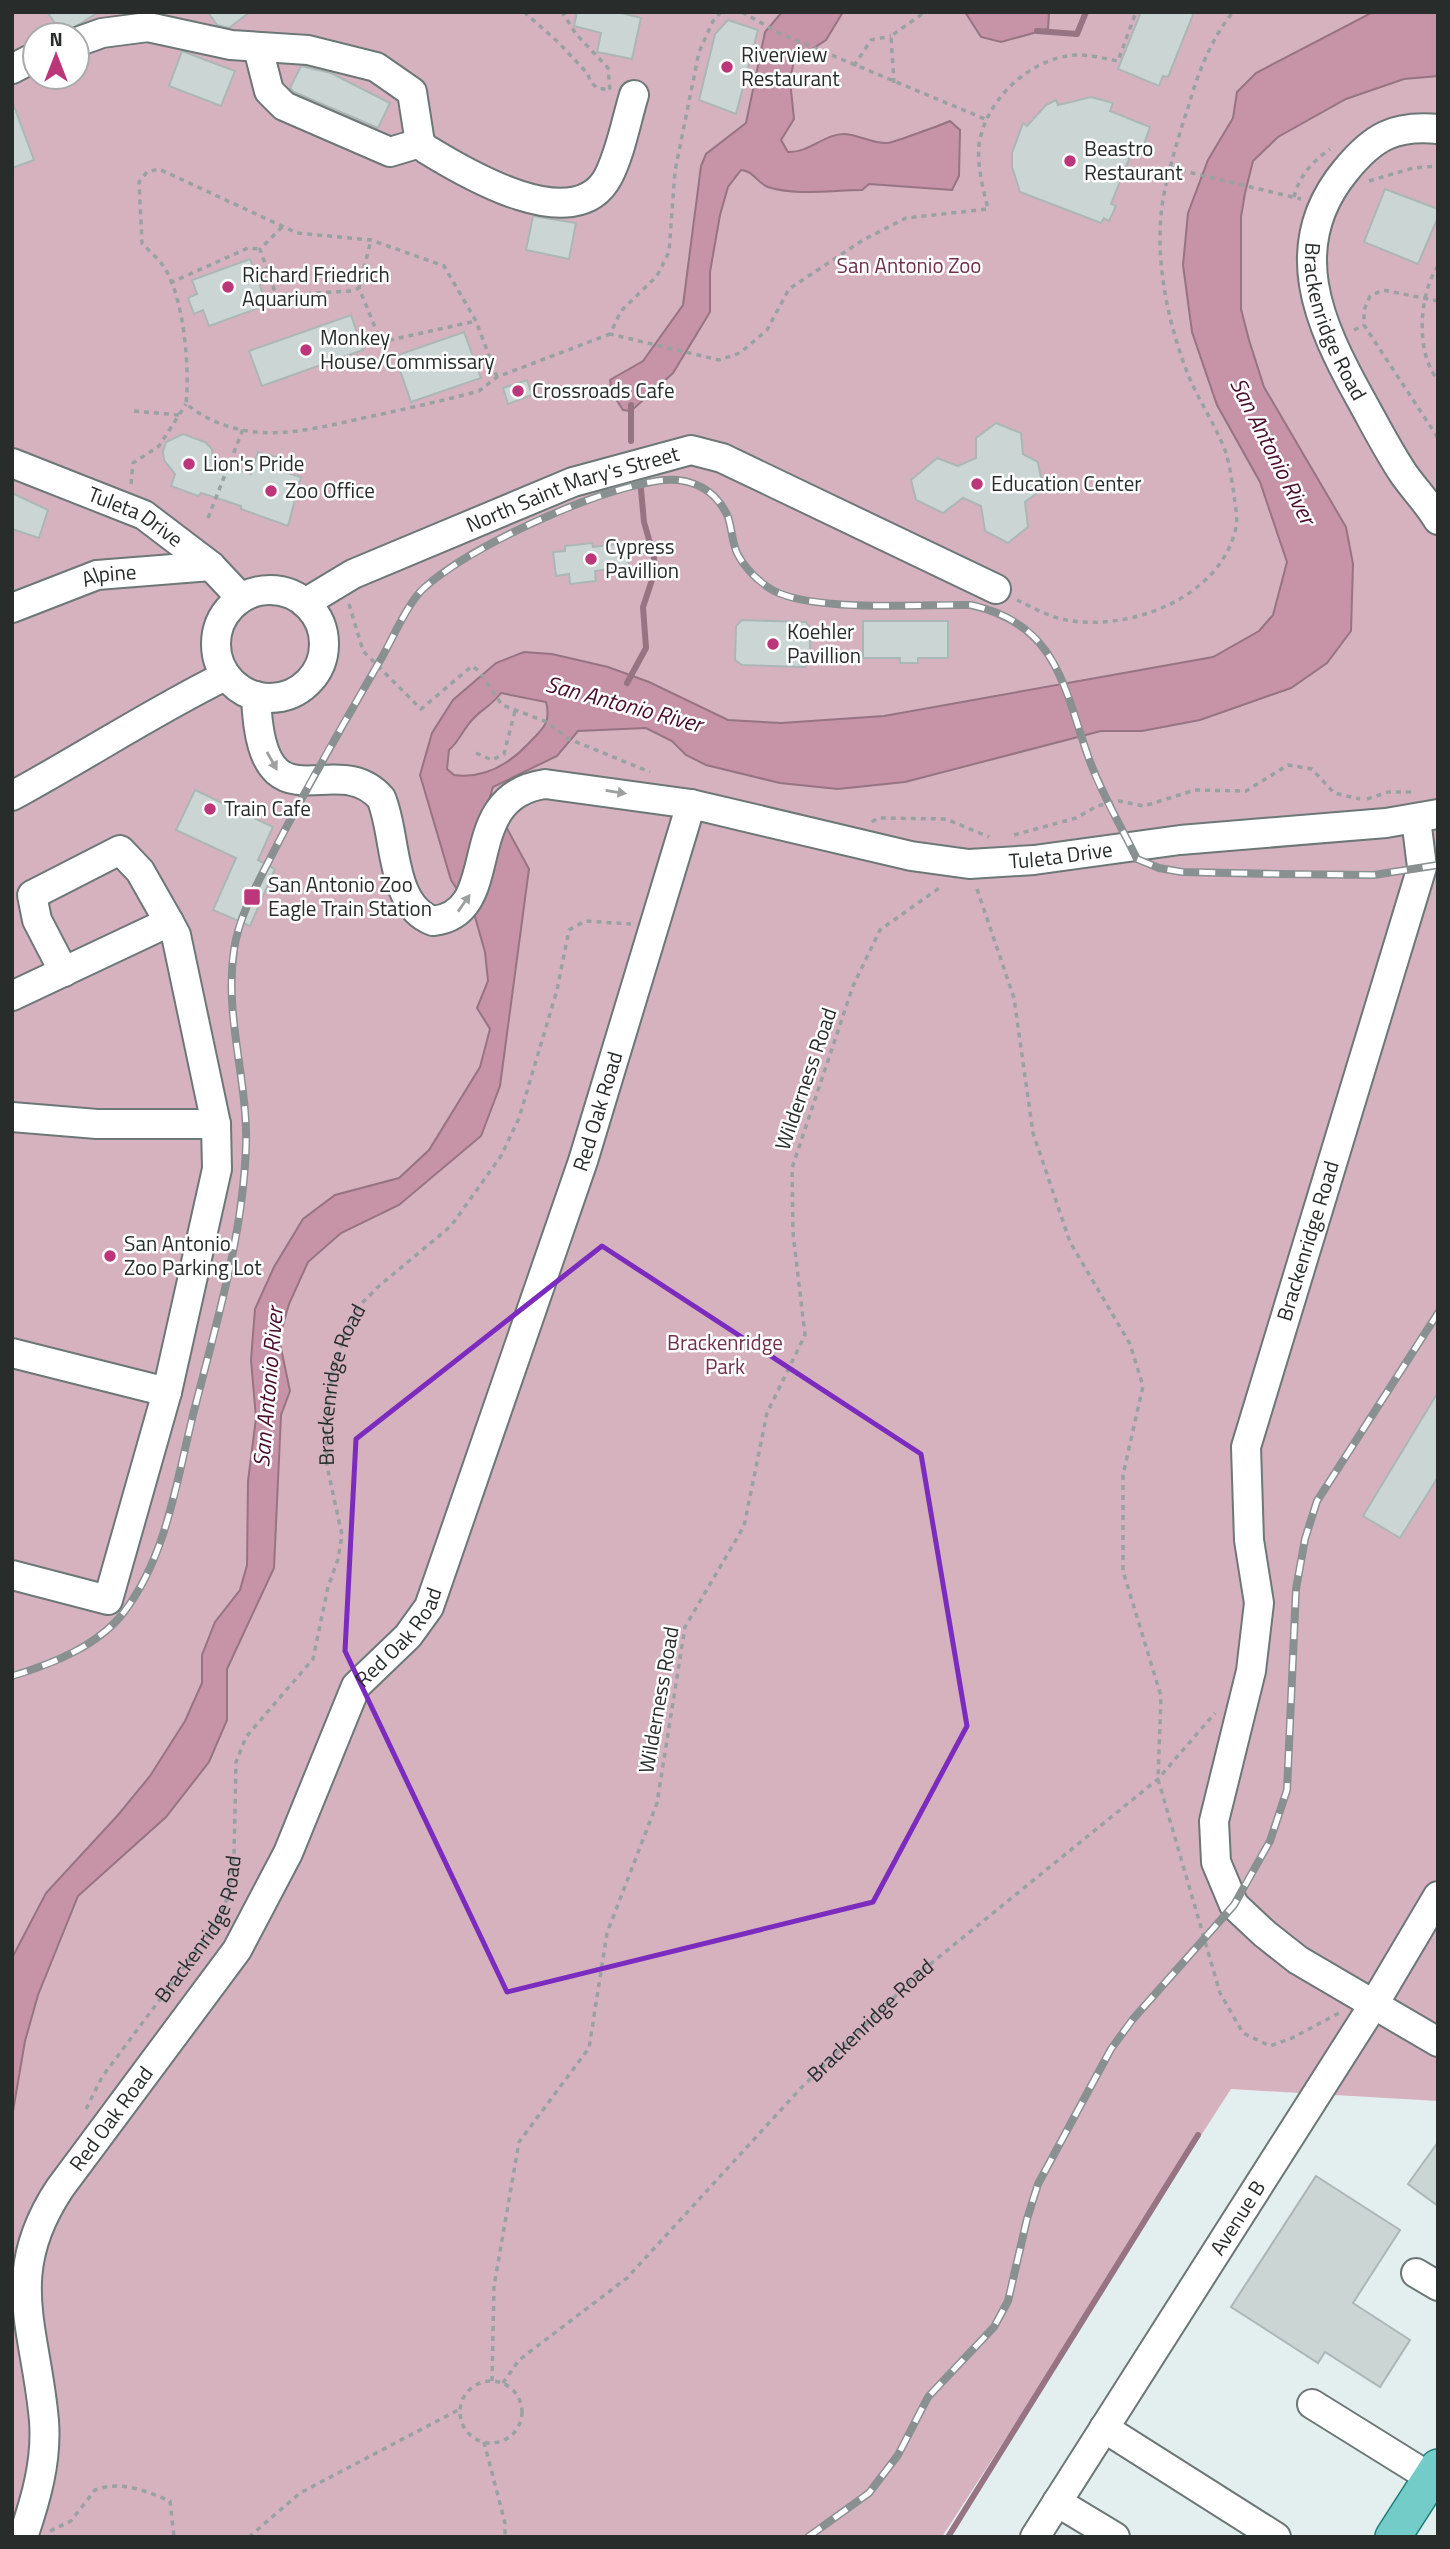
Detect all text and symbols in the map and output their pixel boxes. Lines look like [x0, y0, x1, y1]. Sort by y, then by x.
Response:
north arrow [21, 21, 91, 91]
text: N [49, 24, 63, 53]
place label: Riverview Restaurant [741, 38, 840, 94]
marker: Riverview Restaurant [719, 59, 735, 75]
place label: Beastro Restaurant [1084, 132, 1183, 188]
marker: Beastro Restaurant [1062, 153, 1078, 169]
street label: Brackenridge Road [1297, 241, 1375, 406]
park label: San Antonio Zoo [837, 249, 981, 281]
place label: Richard Friedrich Aquarium [242, 258, 390, 314]
marker: Richard Friedrich Aquarium [220, 279, 236, 295]
place label: Monkey House/Commissary [320, 321, 495, 377]
marker: Monkey House/Commissary [298, 342, 314, 358]
water label: San Antonio River [1221, 371, 1327, 533]
place label: Crossroads Cafe [532, 374, 674, 406]
marker: Crossroads Cafe [510, 383, 526, 399]
street label: North Saint Mary's Street [461, 437, 683, 540]
place label: Lion's Pride [203, 447, 304, 479]
marker: Lion's Pride [181, 456, 197, 472]
place label: Education Center [991, 467, 1142, 499]
place label: Zoo Office [285, 474, 375, 506]
marker: Education Center [969, 476, 985, 492]
street label: Tuleta Drive [84, 478, 190, 554]
marker: Zoo Office [263, 483, 279, 499]
place label: Cypress Pavillion [605, 530, 679, 586]
marker: Cypress Pavillion [583, 551, 599, 567]
street label: Alpine [76, 555, 137, 595]
place label: Koehler Pavillion [787, 615, 861, 671]
marker: Koehler Pavillion [765, 636, 781, 652]
water label: San Antonio River [542, 666, 709, 742]
one-way arrow [266, 752, 278, 771]
one-way arrow [605, 787, 627, 798]
place label: Train Cafe [224, 792, 311, 824]
marker: Train Cafe [202, 801, 218, 817]
street label: Tuleta Drive [1008, 832, 1114, 877]
place label: San Antonio Zoo Eagle Train Station [268, 868, 432, 924]
marker: San Antonio Zoo Eagle Train Station [242, 887, 262, 907]
one-way arrow [457, 894, 471, 912]
street label: Wilderness Road [766, 1003, 844, 1154]
street label: Red Oak Road [564, 1047, 630, 1175]
street label: Brackenridge Road [1267, 1157, 1347, 1325]
place label: San Antonio Zoo Parking Lot [124, 1227, 262, 1283]
marker: San Antonio Zoo Parking Lot [102, 1248, 118, 1264]
street label: Brackenridge Road [309, 1298, 373, 1466]
water label: San Antonio River [243, 1303, 292, 1468]
park label: Brackenridge Park [667, 1326, 783, 1382]
street label: Red Oak Road [347, 1583, 450, 1694]
street label: Wilderness Road [629, 1624, 687, 1776]
street label: Brackenridge Road [146, 1853, 249, 2009]
street label: Brackenridge Road [799, 1950, 940, 2089]
street label: Red Oak Road [61, 2059, 160, 2177]
street label: Avenue B [1201, 2174, 1273, 2261]

